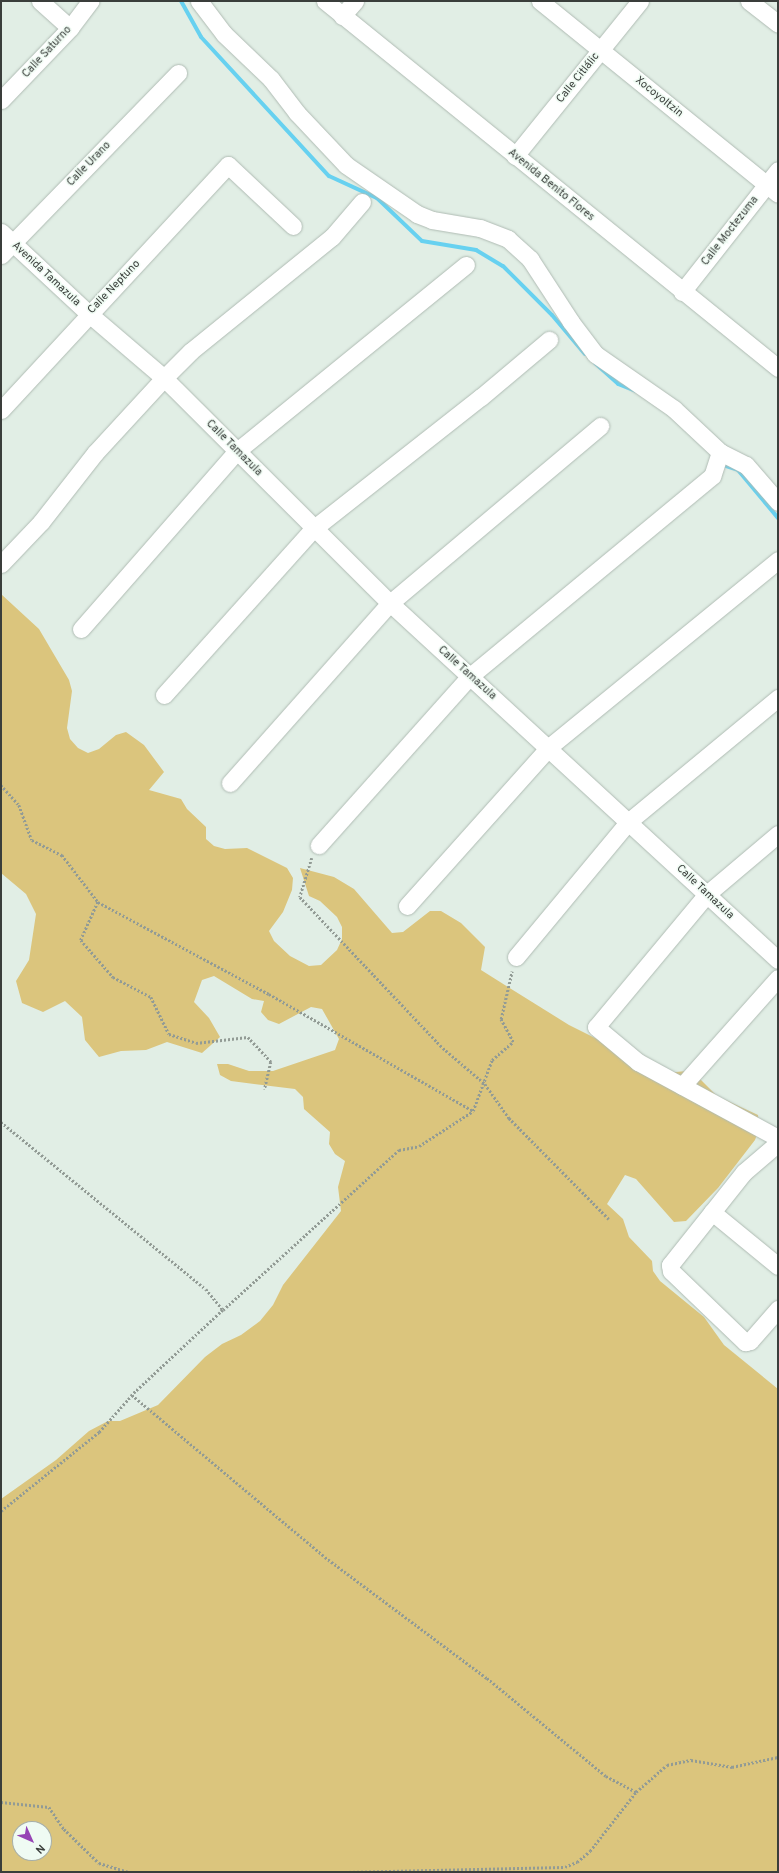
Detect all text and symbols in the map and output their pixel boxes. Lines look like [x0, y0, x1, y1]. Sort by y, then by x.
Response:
street label: Calle Saturno [20, 23, 74, 81]
street label: Calle Citlálic [554, 50, 602, 106]
street label: Xocoyoltzin [632, 74, 686, 120]
street label: Calle Urano [64, 139, 114, 189]
street label: Avenida Benito Flores [505, 146, 597, 224]
street label: Calle Moctezuma [699, 194, 761, 268]
street label: Avenida Tamazula [9, 239, 83, 309]
street label: Calle Neptuno [85, 257, 143, 317]
street label: Calle Tamazula [203, 417, 265, 479]
street label: Calle Tamazula [435, 643, 499, 703]
street label: Calle Tamazula [673, 862, 737, 922]
north arrow [12, 1821, 52, 1861]
text: N [32, 1841, 48, 1857]

